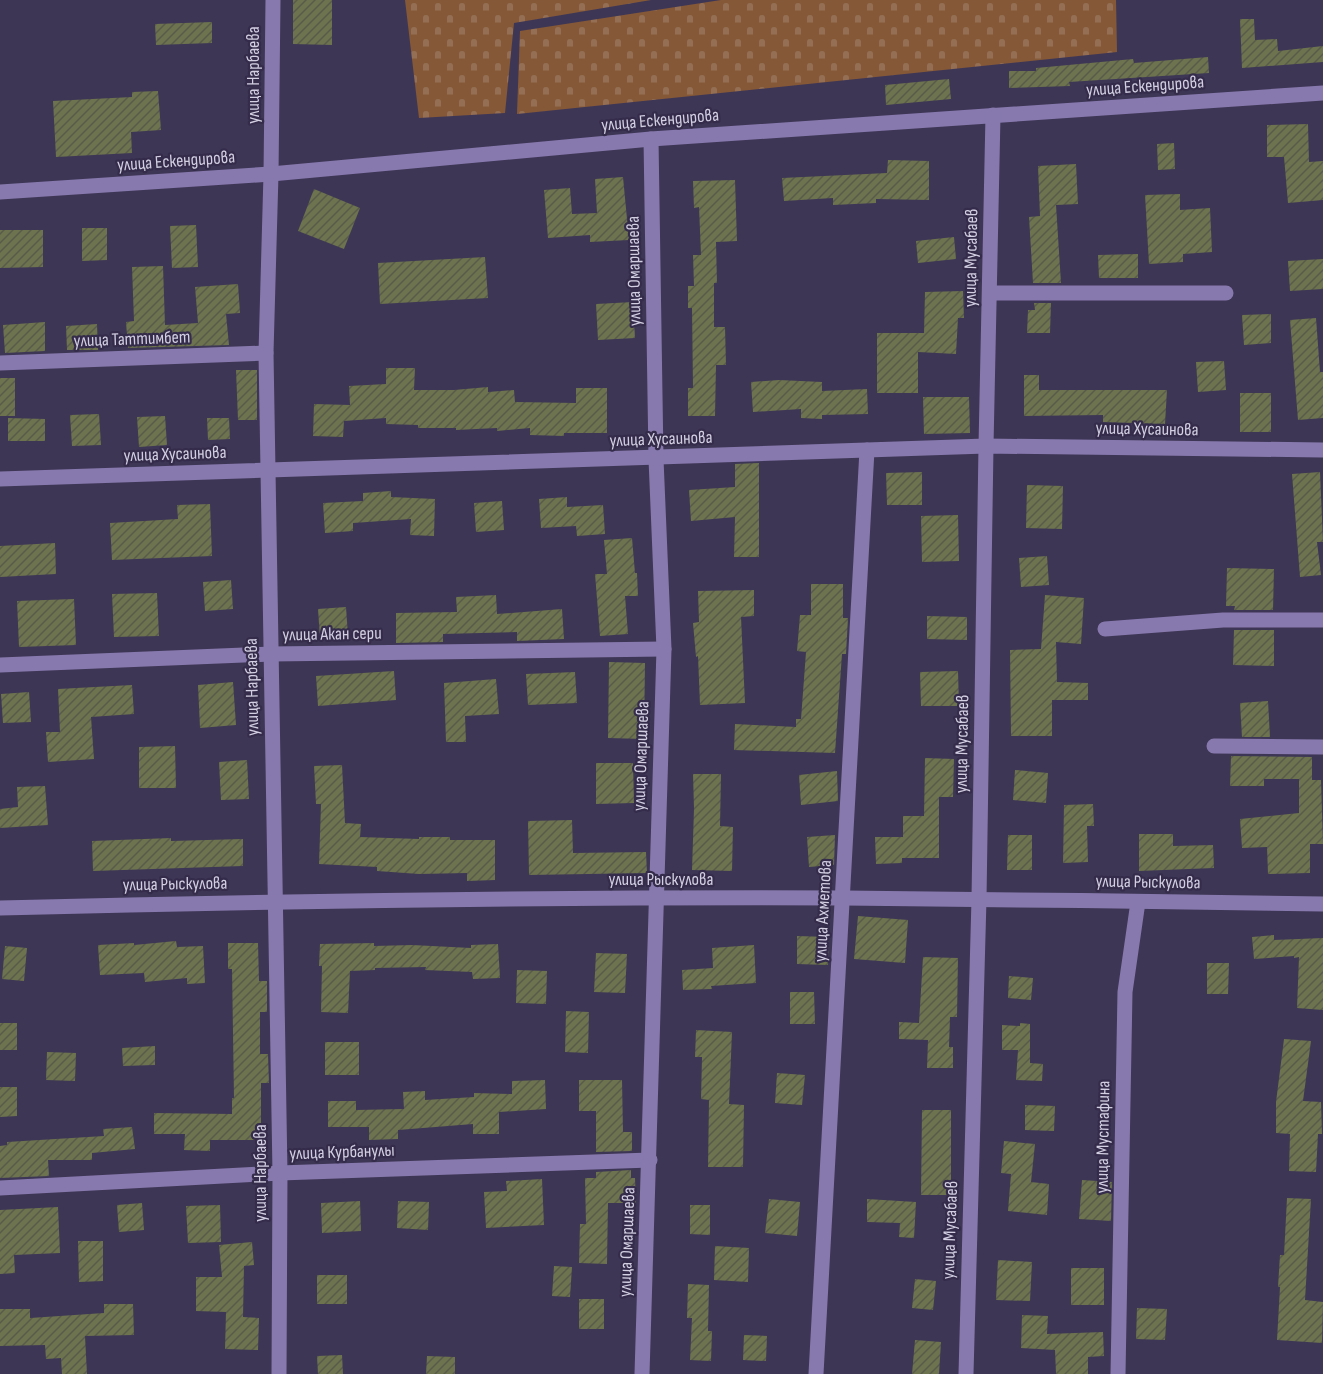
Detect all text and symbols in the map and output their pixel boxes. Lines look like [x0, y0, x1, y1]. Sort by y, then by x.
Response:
street label: улица Нарбаева [243, 26, 264, 124]
street label: улица Ескендирова [1085, 71, 1205, 101]
street label: улица Ескендирова [600, 104, 720, 136]
street label: улица Ескендирова [116, 146, 236, 176]
street label: улица Мусабаев [960, 209, 982, 307]
street label: улица Омаршаева [623, 216, 645, 326]
street label: улица Таттимбет [73, 326, 191, 352]
street label: улица Хусаинова [1095, 418, 1199, 440]
street label: улица Хусаинова [609, 427, 713, 451]
street label: улица Хусаинова [123, 442, 227, 466]
street label: улица Акан сери [282, 623, 382, 645]
street label: улица Нарбаева [241, 638, 263, 736]
street label: улица Мусабаев [951, 695, 973, 793]
street label: улица Омаршаева [629, 701, 653, 811]
street label: улица Ахметова [810, 859, 836, 963]
street label: улица Рыскулова [609, 869, 714, 890]
street label: улица Рыскулова [1095, 871, 1201, 893]
street label: улица Рыскулова [122, 873, 228, 895]
street label: улица Мустафина [1092, 1080, 1114, 1194]
street label: улица Нарбаева [250, 1124, 271, 1222]
street label: улица Курбанулы [289, 1140, 395, 1164]
street label: улица Мусабаев [938, 1180, 962, 1280]
street label: улица Омаршаева [615, 1187, 639, 1297]

